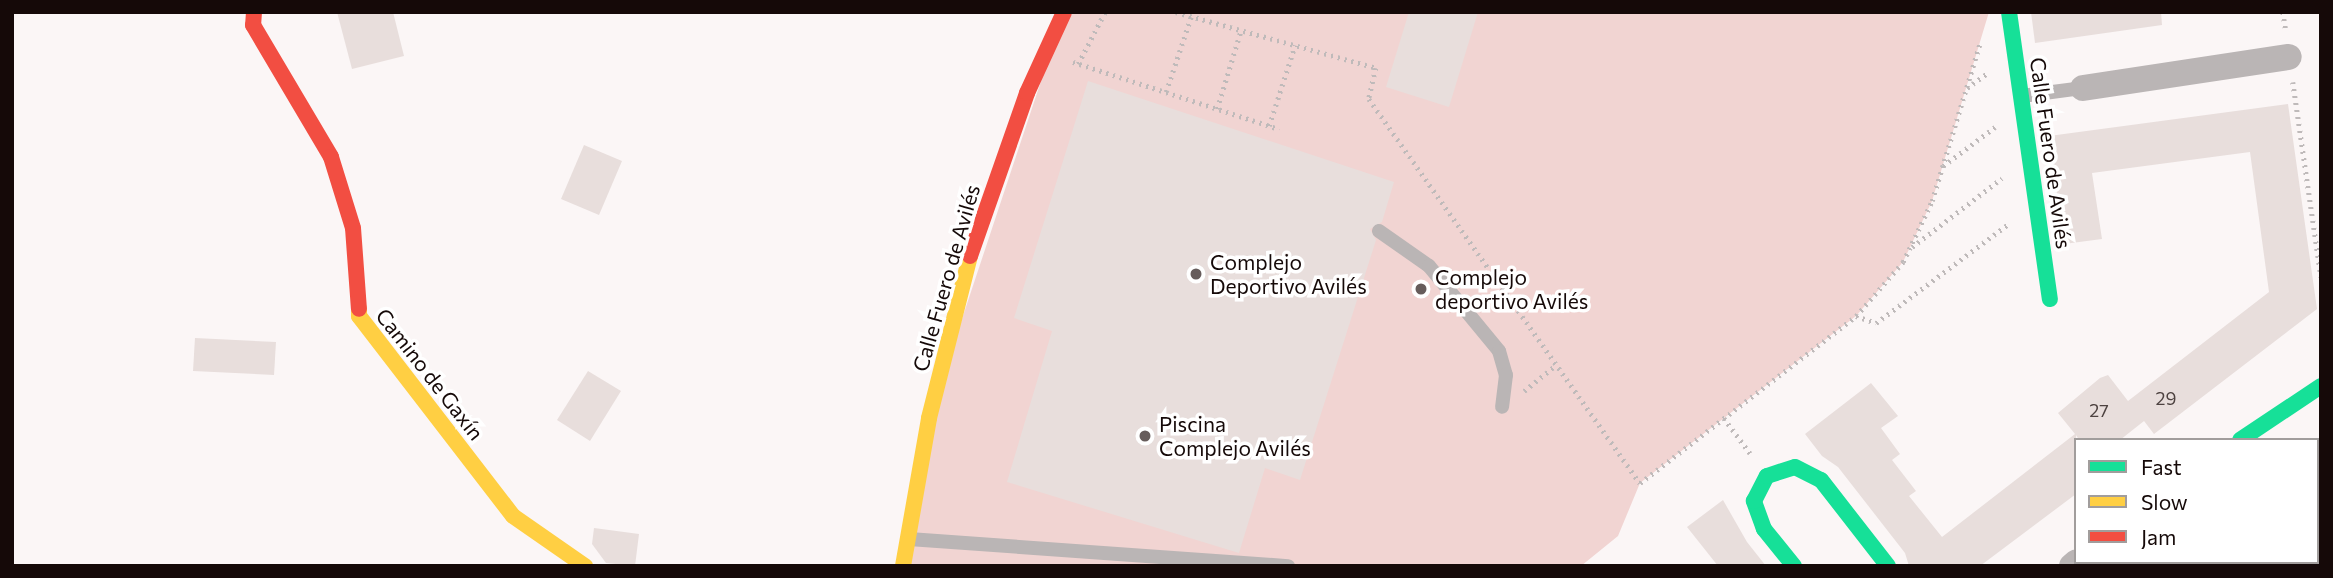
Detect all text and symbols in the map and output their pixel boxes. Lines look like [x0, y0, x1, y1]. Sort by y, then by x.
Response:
street label: Calle Fuero de Avilés [2025, 56, 2077, 250]
street label: Calle Fuero de Avilés [907, 182, 985, 374]
place label: Complejo Deportivo Avilés [1210, 249, 1367, 299]
place label: Complejo deportivo Avilés [1435, 264, 1588, 314]
marker: Complejo Deportivo Avilés [1188, 266, 1204, 282]
marker: Complejo deportivo Avilés [1413, 281, 1429, 297]
street label: Camino de Gaxín [371, 303, 489, 445]
house number: 29 [2156, 387, 2176, 409]
house number: 27 [2089, 399, 2109, 421]
place label: Piscina Complejo Avilés [1159, 411, 1311, 461]
marker: Piscina Complejo Avilés [1137, 428, 1153, 444]
legend [2074, 438, 2319, 564]
text: Fast [2141, 454, 2182, 479]
text: Slow [2141, 489, 2188, 514]
text: Jam [2141, 524, 2176, 549]

